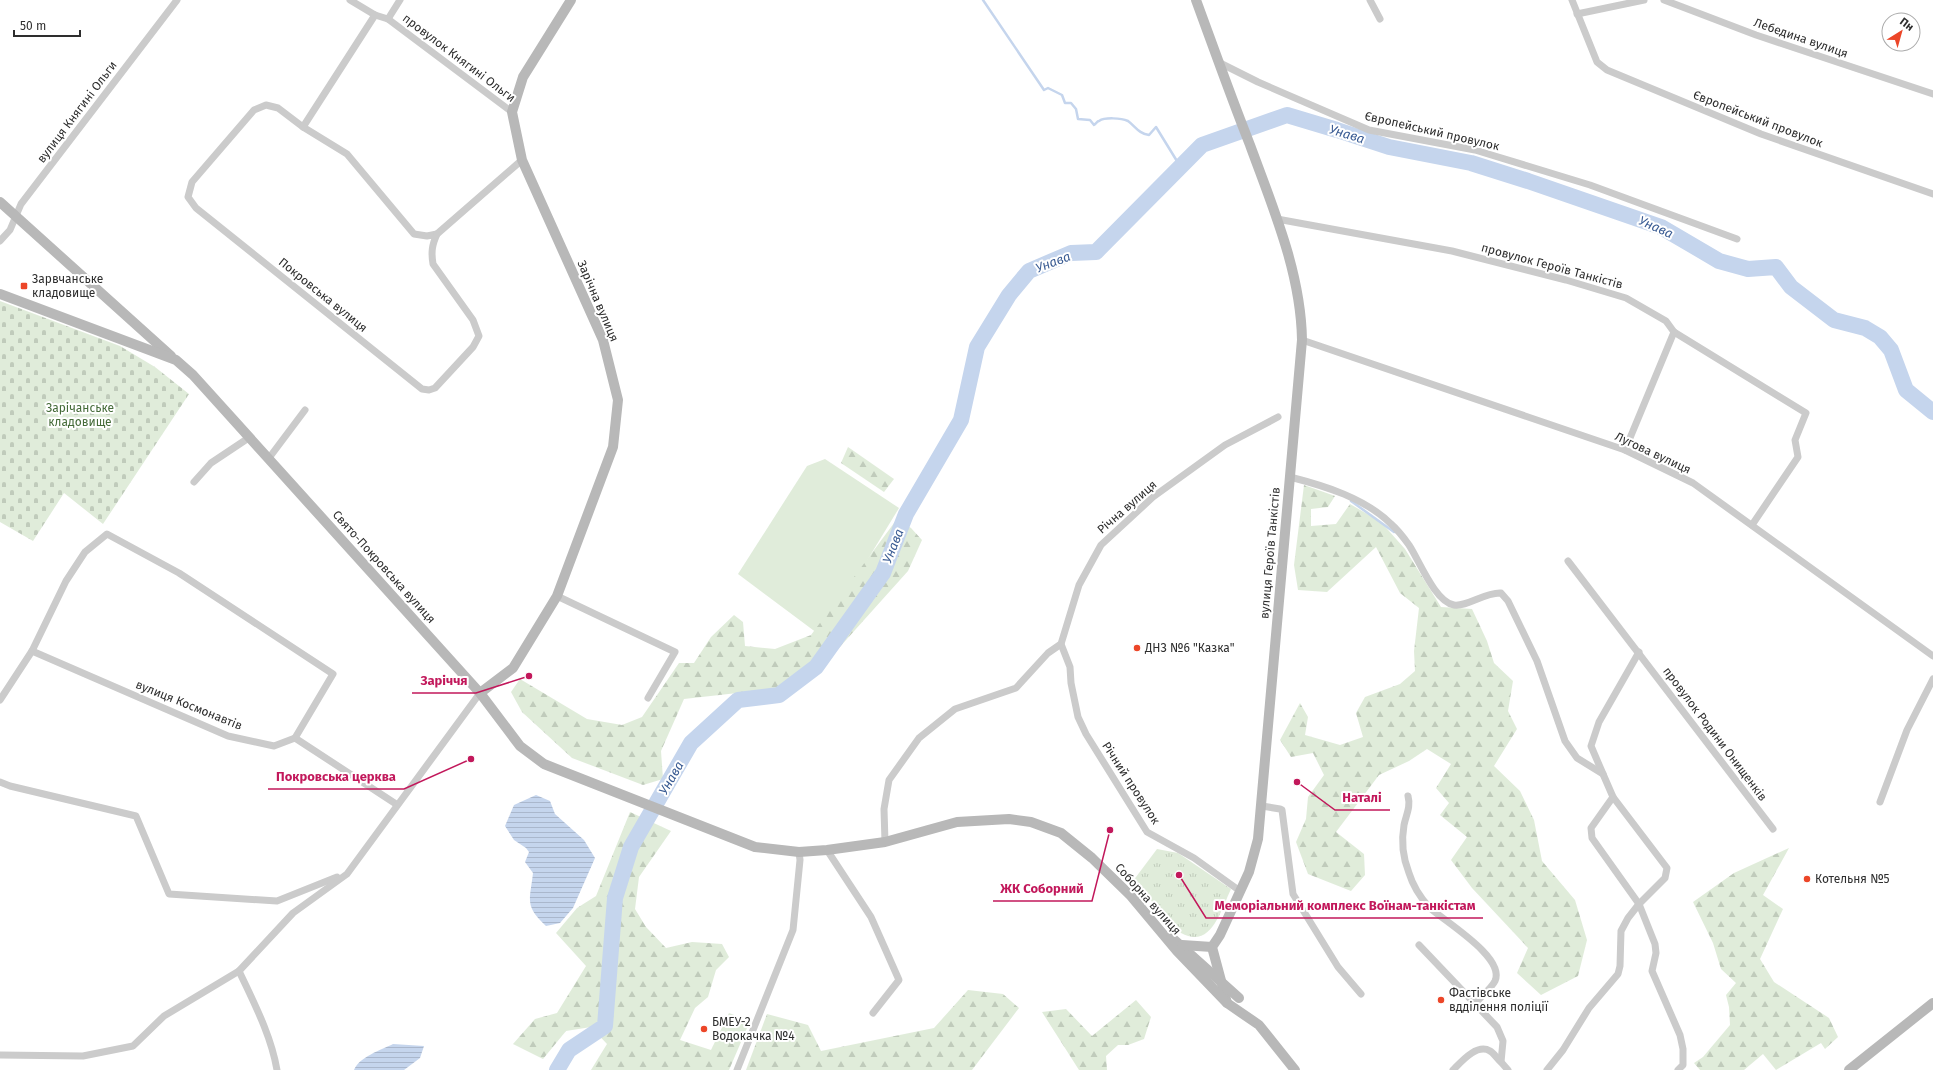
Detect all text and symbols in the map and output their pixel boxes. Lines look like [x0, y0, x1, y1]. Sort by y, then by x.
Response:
street label: провулок Княгині Ольги [400, 11, 518, 105]
scale bar [14, 12, 80, 38]
north arrow [1881, 12, 1921, 52]
street label: Лебедина вулиця [1752, 15, 1850, 61]
text: Пн [1897, 15, 1916, 34]
text: 50 m [20, 19, 46, 33]
street label: вулиця Княгині Ольги [34, 58, 120, 166]
street label: Європейський провулок [1691, 88, 1826, 150]
street label: Європейський провулок [1363, 109, 1501, 153]
water label: Унава [1328, 122, 1366, 146]
water label: Унава [1637, 213, 1675, 241]
street label: провулок Героїв Танкістів [1480, 240, 1625, 292]
water label: Унава [1034, 249, 1072, 275]
street label: Покровська вулиця [276, 255, 370, 335]
street label: Зарічна вулиця [575, 258, 621, 344]
place label: Зарвчанське кладовище [32, 272, 103, 300]
marker: Зарвчанське кладовище [19, 281, 29, 291]
park label: Зарічанське кладовище [46, 401, 114, 429]
street label: Лугова вулиця [1613, 429, 1693, 477]
street label: Річна вулиця [1095, 477, 1159, 537]
street label: вулиця Героїв Танкістів [1257, 486, 1283, 620]
street label: Свято-Покровська вулиця [330, 508, 438, 626]
water label: Унава [879, 527, 907, 565]
place label: ДНЗ №6 "Казка" [1144, 641, 1235, 655]
marker: ДНЗ №6 "Казка" [1132, 643, 1142, 653]
street label: провулок Родини Онищенків [1660, 664, 1770, 804]
callout: Заріччя [412, 668, 476, 693]
text: Заріччя [419, 673, 468, 688]
street label: вулиця Космонавтів [134, 677, 245, 733]
street label: Річний провулок [1099, 739, 1163, 827]
water label: Унава [656, 759, 686, 797]
callout: Покровська церква [268, 764, 404, 789]
text: Покровська церква [276, 769, 396, 784]
callout: Наталі [1335, 785, 1390, 810]
text: Наталі [1342, 790, 1382, 805]
street label: Соборна вулиця [1112, 860, 1184, 938]
place label: Котельня №5 [1815, 872, 1890, 886]
marker: Котельня №5 [1802, 874, 1812, 884]
callout: ЖК Соборний [993, 876, 1092, 901]
text: ЖК Соборний [999, 881, 1084, 896]
callout: Меморіальний комплекс Воїнам-танкістам [1206, 893, 1483, 918]
text: Меморіальний комплекс Воїнам-танкістам [1215, 898, 1476, 913]
place label: Фастівське вдділення поліції [1449, 986, 1549, 1014]
marker: Фастівське вдділення поліції [1436, 995, 1446, 1005]
place label: БМЕУ-2 Водокачка №4 [712, 1015, 795, 1043]
marker: БМЕУ-2 Водокачка №4 [699, 1024, 709, 1034]

